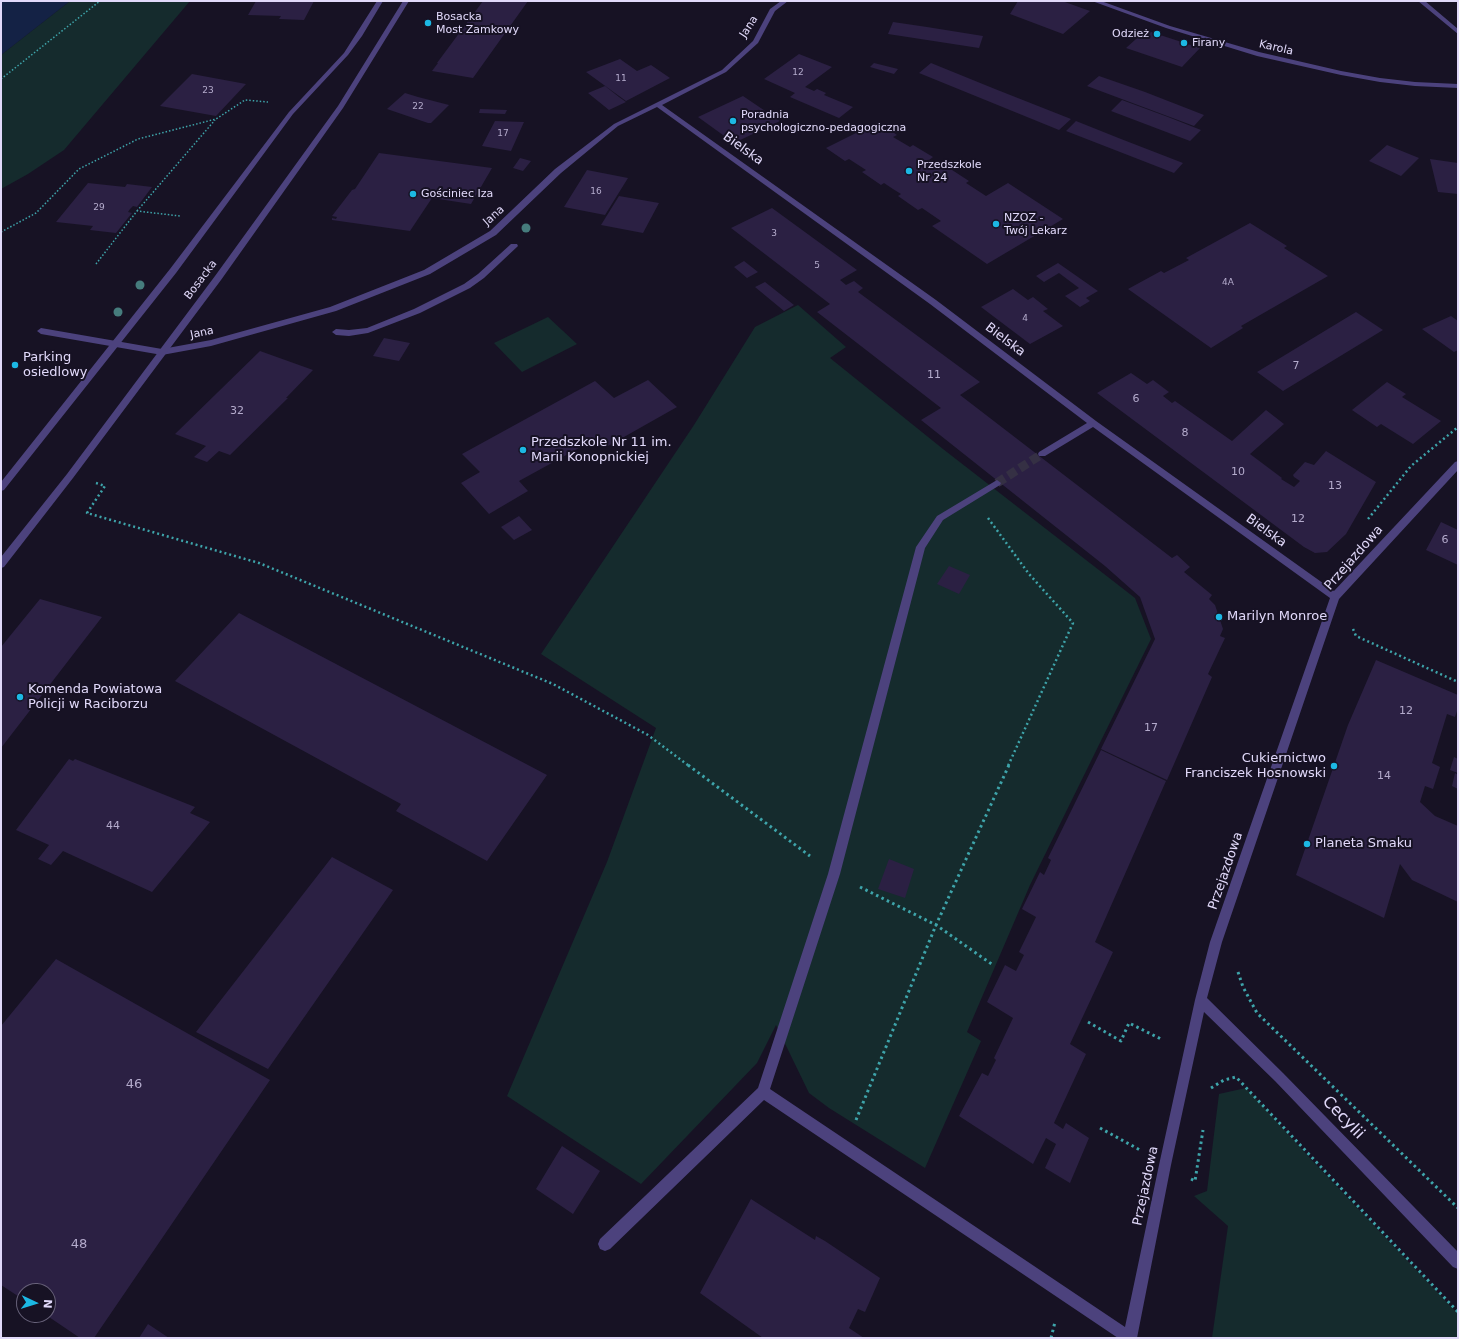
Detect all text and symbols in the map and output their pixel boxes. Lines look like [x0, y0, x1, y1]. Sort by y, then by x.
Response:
place label: Bosacka Most Zamkowy [436, 10, 519, 36]
street label: Jana [737, 13, 761, 41]
marker: Bosacka Most Zamkowy [423, 18, 433, 28]
place label: Odzież [1112, 27, 1149, 41]
marker: Odzież [1152, 29, 1162, 39]
place label: Firany [1192, 36, 1225, 50]
marker: Firany [1179, 38, 1189, 48]
street label: Karola [1258, 38, 1294, 58]
house number: 12 [792, 68, 804, 78]
house number: 11 [615, 74, 627, 84]
house number: 23 [202, 86, 214, 96]
house number: 22 [412, 102, 424, 112]
place label: Poradnia psychologiczno-pedagogiczna [741, 108, 906, 134]
marker: Poradnia psychologiczno-pedagogiczna [728, 116, 738, 126]
house number: 17 [497, 129, 509, 139]
street label: Bielska [720, 129, 766, 169]
place label: Przedszkole Nr 24 [917, 158, 982, 184]
marker: Przedszkole Nr 24 [904, 166, 914, 176]
place label: Gościniec Iza [421, 187, 493, 201]
house number: 16 [590, 187, 602, 197]
marker: Gościniec Iza [408, 189, 418, 199]
house number: 29 [93, 203, 105, 213]
street label: Jana [481, 203, 507, 229]
place label: NZOZ - Twój Lekarz [1004, 211, 1067, 237]
marker: NZOZ - Twój Lekarz [991, 219, 1001, 229]
house number: 3 [771, 229, 777, 239]
street label: Bosacka [182, 258, 220, 302]
house number: 5 [814, 261, 820, 271]
house number: 4A [1222, 278, 1234, 288]
house number: 4 [1022, 314, 1028, 324]
street label: Bielska [982, 320, 1028, 360]
street label: Jana [189, 324, 215, 342]
place label: Parking osiedlowy [23, 350, 87, 381]
house number: 7 [1293, 359, 1299, 373]
marker: Parking osiedlowy [10, 360, 20, 370]
house number: 11 [927, 368, 941, 382]
house number: 6 [1133, 392, 1139, 406]
house number: 32 [230, 404, 244, 418]
house number: 8 [1182, 426, 1188, 440]
place label: Przedszkole Nr 11 im. Marii Konopnickiej [531, 435, 672, 466]
marker: Przedszkole Nr 11 im. Marii Konopnickiej [518, 445, 528, 455]
house number: 10 [1231, 465, 1245, 479]
house number: 13 [1328, 479, 1342, 493]
street label: Bielska [1243, 511, 1289, 551]
house number: 12 [1291, 512, 1305, 526]
street label: Przejazdowa [1322, 522, 1386, 594]
house number: 6 [1442, 533, 1448, 547]
place label: Marilyn Monroe [1227, 609, 1327, 625]
marker: Marilyn Monroe [1214, 612, 1224, 622]
place label: Komenda Powiatowa Policji w Raciborzu [28, 682, 162, 713]
marker: Komenda Powiatowa Policji w Raciborzu [15, 692, 25, 702]
house number: 12 [1399, 704, 1413, 718]
house number: 17 [1144, 721, 1158, 735]
place label: Cukiernictwo Franciszek Hosnowski [1185, 751, 1326, 782]
marker: Cukiernictwo Franciszek Hosnowski [1329, 761, 1339, 771]
house number: 14 [1377, 769, 1391, 783]
house number: 44 [106, 819, 120, 833]
street label: Przejazdowa [1205, 830, 1247, 912]
place label: Planeta Smaku [1315, 836, 1412, 852]
marker: Planeta Smaku [1302, 839, 1312, 849]
house number: 46 [126, 1077, 142, 1093]
street label: Cecylii [1318, 1092, 1368, 1144]
street label: Przejazdowa [1130, 1145, 1162, 1227]
house number: 48 [71, 1237, 87, 1253]
north arrow [16, 1283, 56, 1323]
text: N [41, 1299, 54, 1309]

